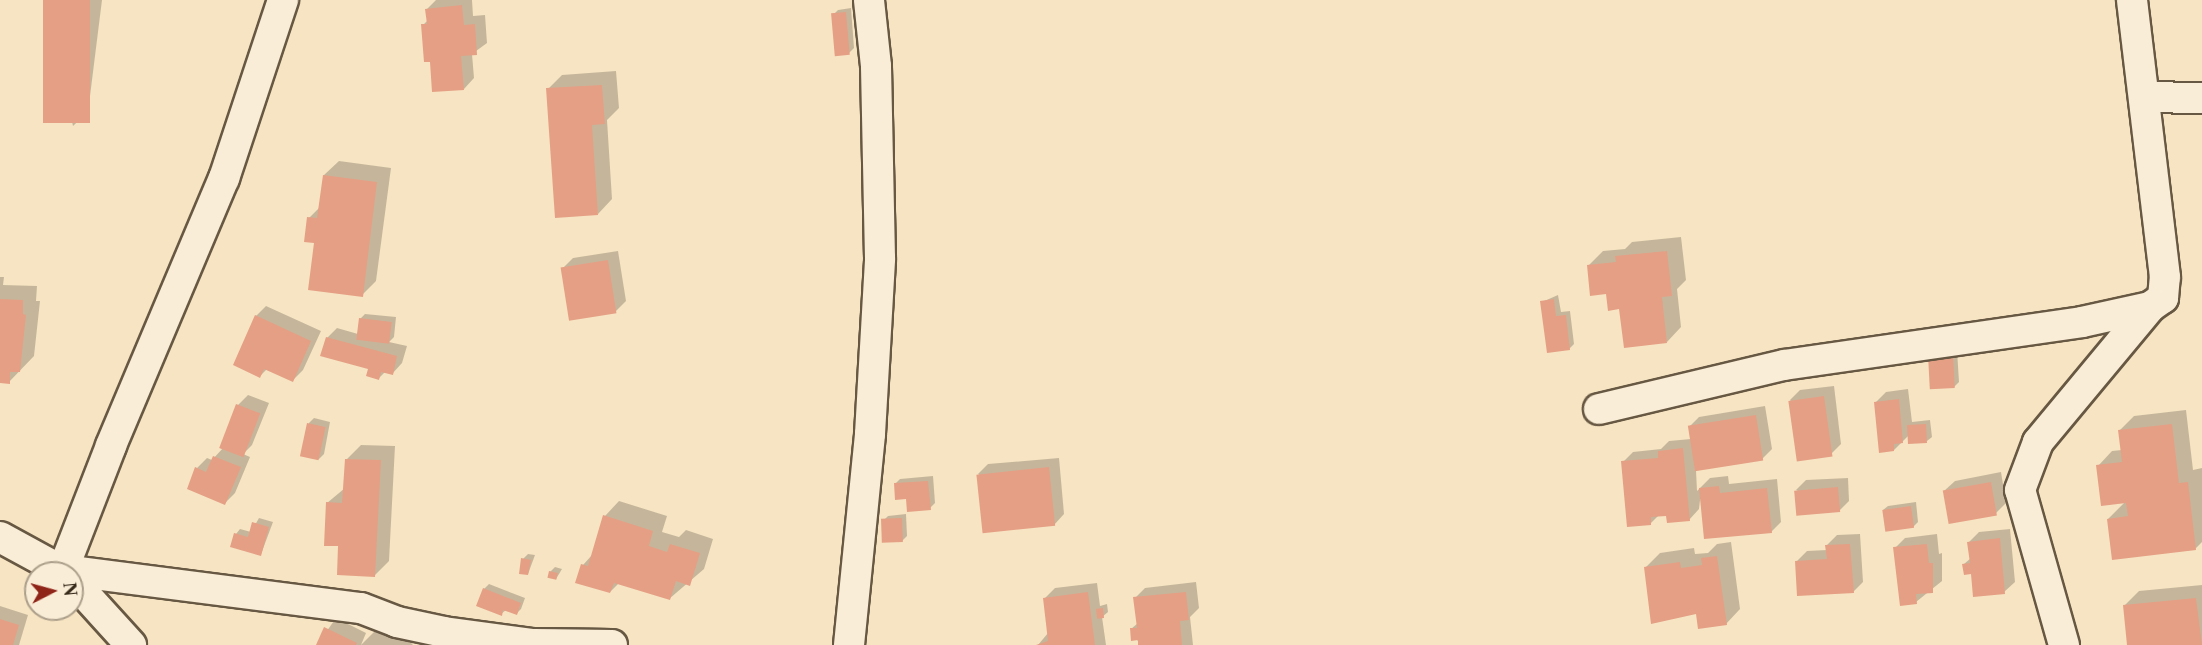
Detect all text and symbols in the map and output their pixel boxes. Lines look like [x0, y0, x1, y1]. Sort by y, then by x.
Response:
north arrow [24, 561, 84, 621]
text: N [59, 581, 81, 597]

